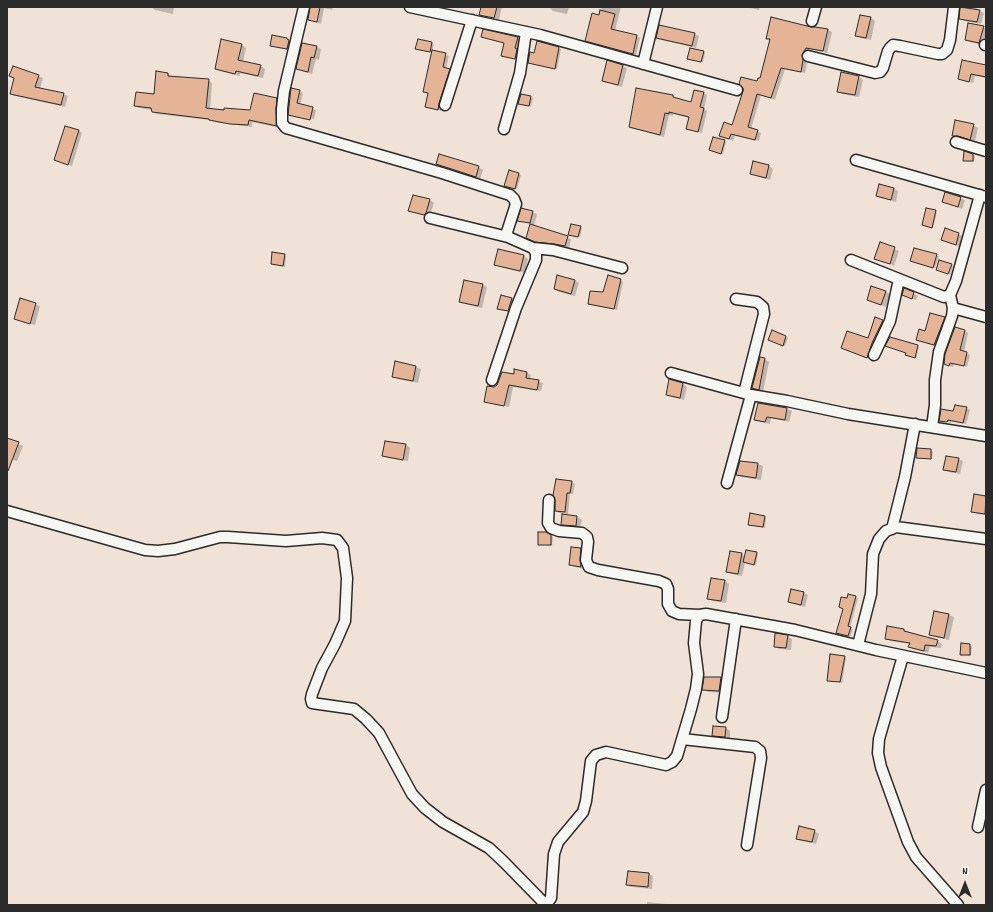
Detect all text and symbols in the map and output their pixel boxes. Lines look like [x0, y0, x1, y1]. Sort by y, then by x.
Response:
north arrow [945, 864, 985, 904]
text: N [962, 864, 968, 880]

